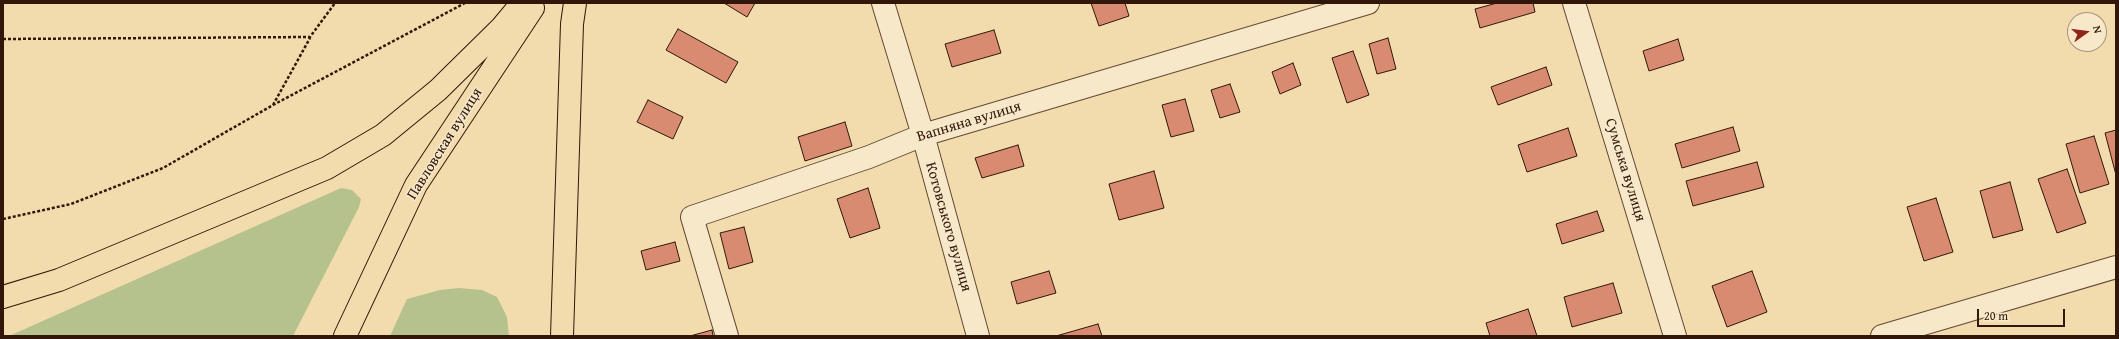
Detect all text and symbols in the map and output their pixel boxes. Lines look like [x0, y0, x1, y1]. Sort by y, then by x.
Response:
north arrow [2067, 12, 2107, 52]
text: N [2089, 24, 2106, 35]
street label: Павловская вулиця [403, 85, 487, 203]
street label: Вапняна вулиця [915, 98, 1023, 146]
street label: Сумська вулиця [1601, 116, 1649, 224]
street label: Котовського вулиця [921, 160, 975, 294]
scale bar [1979, 301, 2067, 327]
text: 20 m [1984, 307, 2008, 324]

